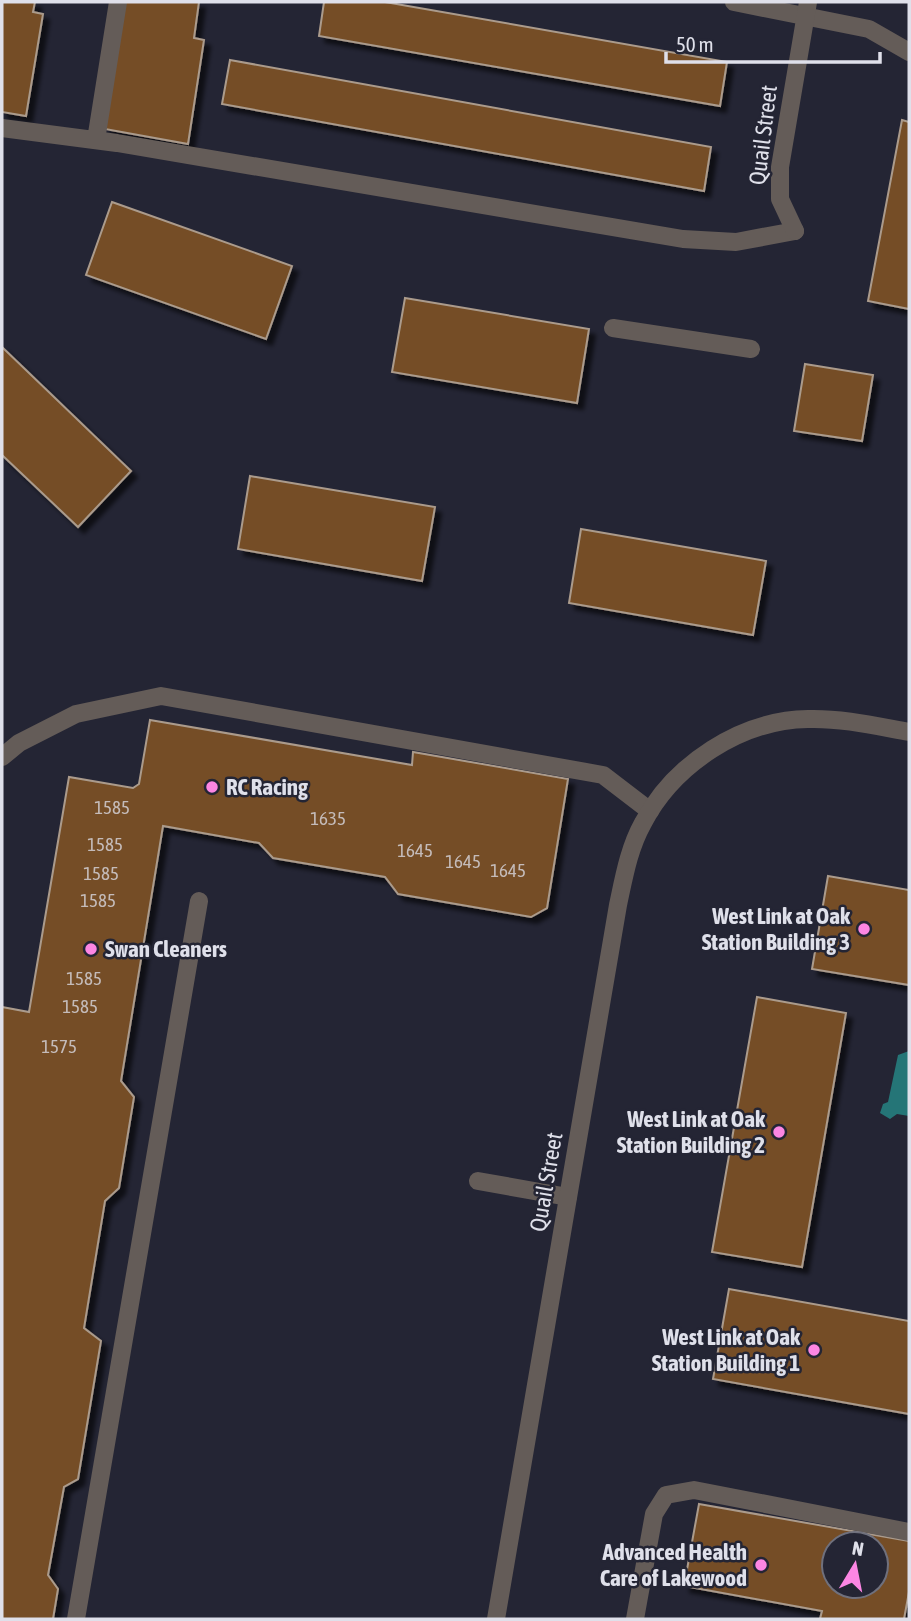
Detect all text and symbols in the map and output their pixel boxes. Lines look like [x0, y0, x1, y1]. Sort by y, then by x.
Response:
scale bar [666, 21, 880, 65]
text: 50 m [676, 32, 714, 56]
street label: Quail Street [744, 84, 782, 186]
place label: RC Racing [226, 774, 308, 800]
marker: RC Racing [204, 779, 220, 795]
house number: 1585 [94, 796, 130, 818]
house number: 1635 [310, 807, 346, 829]
house number: 1585 [87, 833, 123, 855]
house number: 1645 [397, 839, 433, 861]
house number: 1645 [445, 850, 481, 872]
house number: 1645 [490, 859, 526, 881]
house number: 1585 [83, 862, 119, 884]
house number: 1585 [80, 889, 116, 911]
place label: West Link at Oak Station Building 3 [702, 903, 851, 955]
marker: West Link at Oak Station Building 3 [856, 921, 872, 937]
place label: Swan Cleaners [105, 936, 227, 962]
marker: Swan Cleaners [83, 941, 99, 957]
house number: 1585 [66, 967, 102, 989]
house number: 1585 [62, 995, 98, 1017]
house number: 1575 [41, 1035, 77, 1057]
place label: West Link at Oak Station Building 2 [617, 1106, 766, 1158]
marker: West Link at Oak Station Building 2 [771, 1124, 787, 1140]
street label: Quail Street [524, 1130, 568, 1234]
place label: West Link at Oak Station Building 1 [652, 1324, 801, 1376]
marker: West Link at Oak Station Building 1 [806, 1342, 822, 1358]
north arrow [820, 1530, 890, 1600]
text: N [851, 1536, 865, 1560]
place label: Advanced Health Care of Lakewood [600, 1539, 747, 1591]
marker: Advanced Health Care of Lakewood [753, 1557, 769, 1573]

